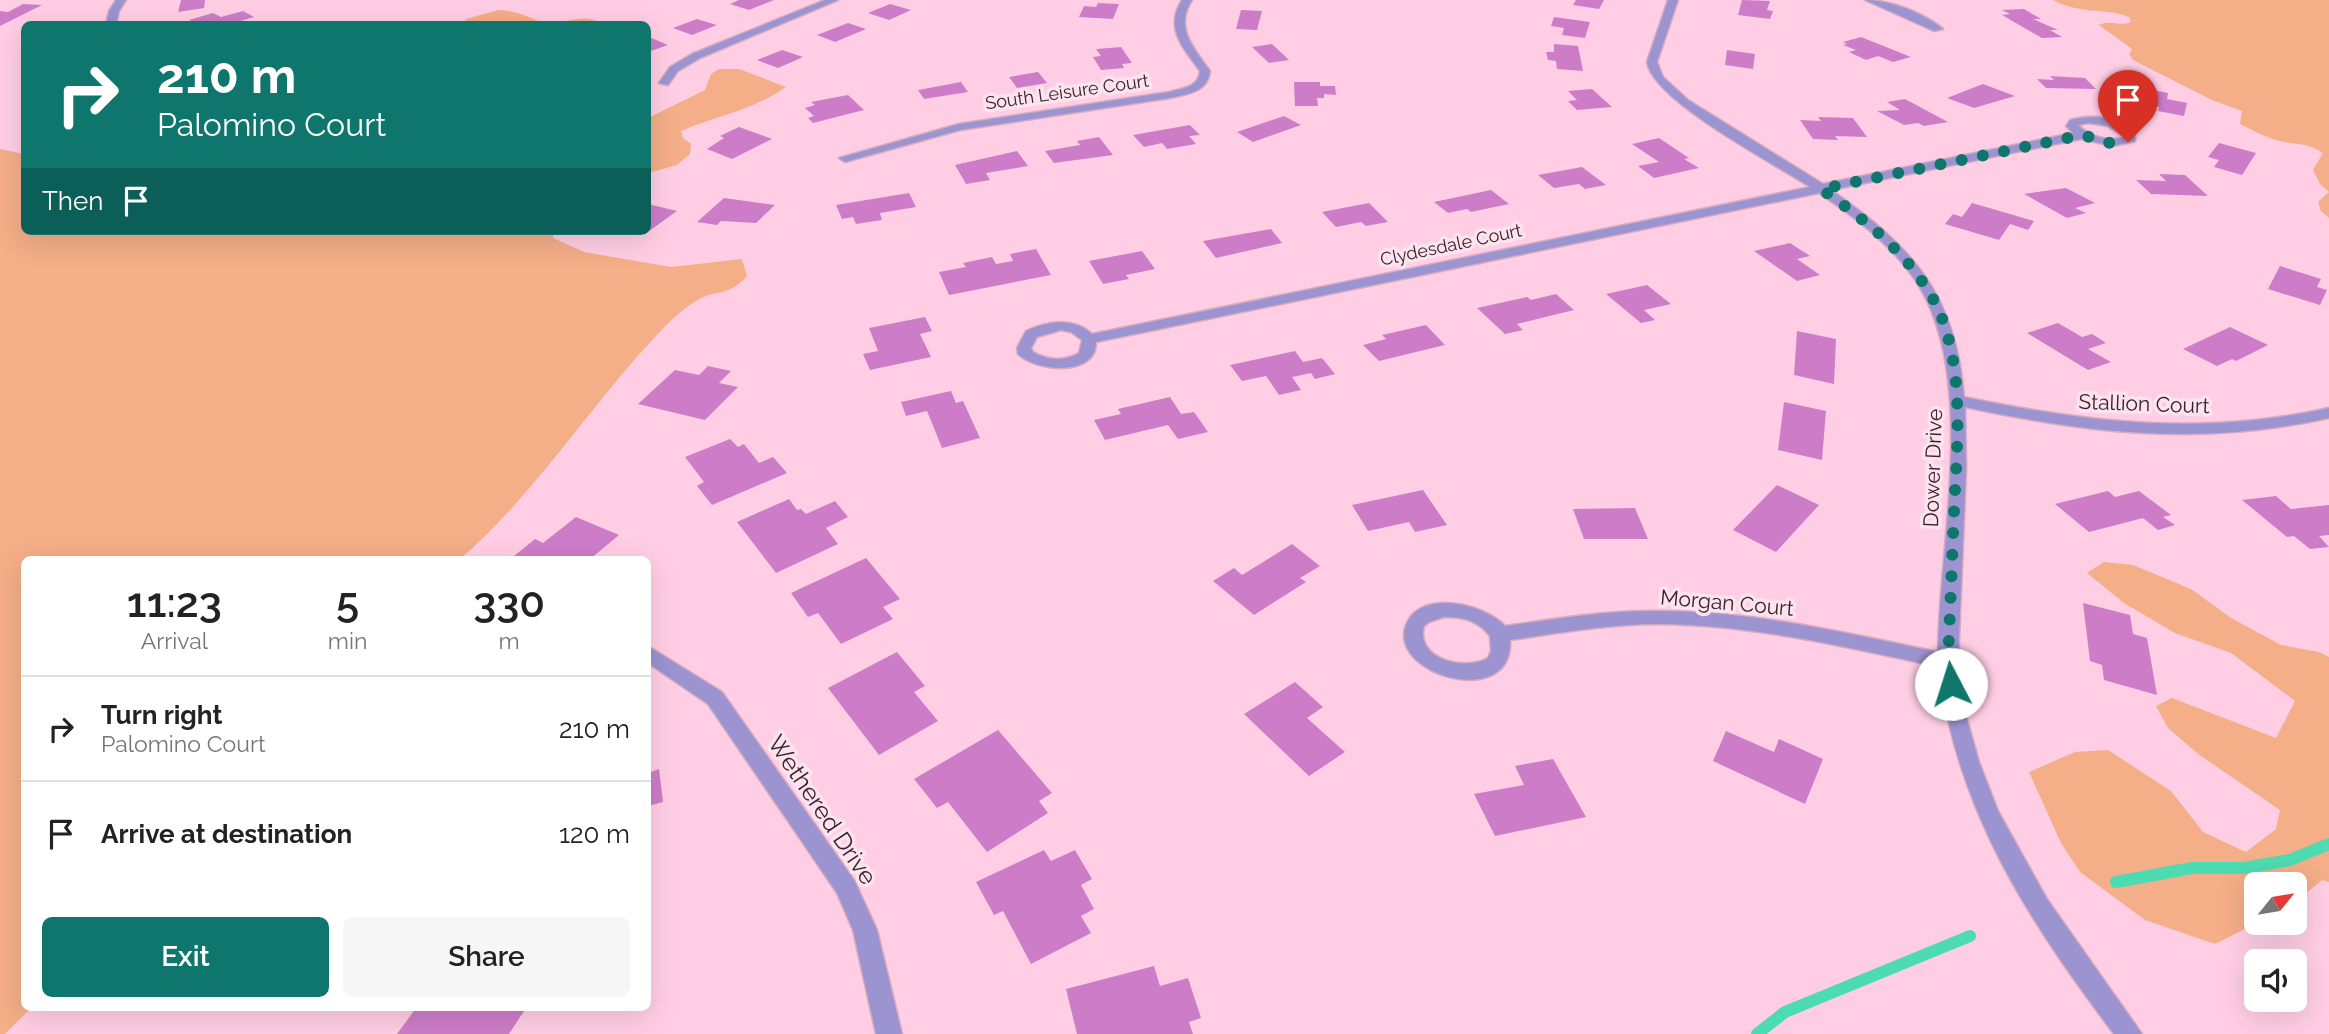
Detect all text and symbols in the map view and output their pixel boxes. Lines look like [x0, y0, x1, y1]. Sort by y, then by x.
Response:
text: 210 m [157, 47, 296, 104]
icon: right [42, 49, 133, 140]
street label: South Leisure Court [984, 70, 1150, 113]
pin [2098, 70, 2158, 142]
icon: arrive [2109, 81, 2147, 119]
text: Palomino Court [157, 106, 386, 143]
icon: arrive [117, 182, 155, 220]
text: Then [42, 186, 103, 216]
street label: Clydesdale Court [1378, 219, 1524, 270]
street label: Stallion Court [2078, 389, 2210, 418]
street label: Dower Drive [1918, 408, 1947, 528]
text: 11:23 [127, 578, 222, 627]
text: 5 [336, 578, 359, 627]
text: 330 [473, 578, 545, 627]
street label: Morgan Court [1659, 584, 1795, 621]
text: Arrival [141, 627, 208, 654]
text: min [328, 627, 367, 654]
text: m [499, 627, 520, 654]
position arrow [1914, 647, 1988, 721]
text: Turn right [101, 700, 222, 730]
icon: right [42, 710, 80, 748]
text: 210 m [559, 714, 630, 744]
street label: Wethered Drive [762, 729, 883, 890]
text: Palomino Court [101, 730, 266, 757]
icon: arrive [42, 815, 80, 853]
text: Arrive at destination [101, 819, 352, 849]
text: 120 m [559, 819, 630, 849]
north arrow [2244, 872, 2306, 934]
map controls [2244, 872, 2307, 1012]
button: Exit [42, 917, 329, 997]
button: Share [343, 917, 630, 997]
button: sound [2244, 949, 2307, 1012]

